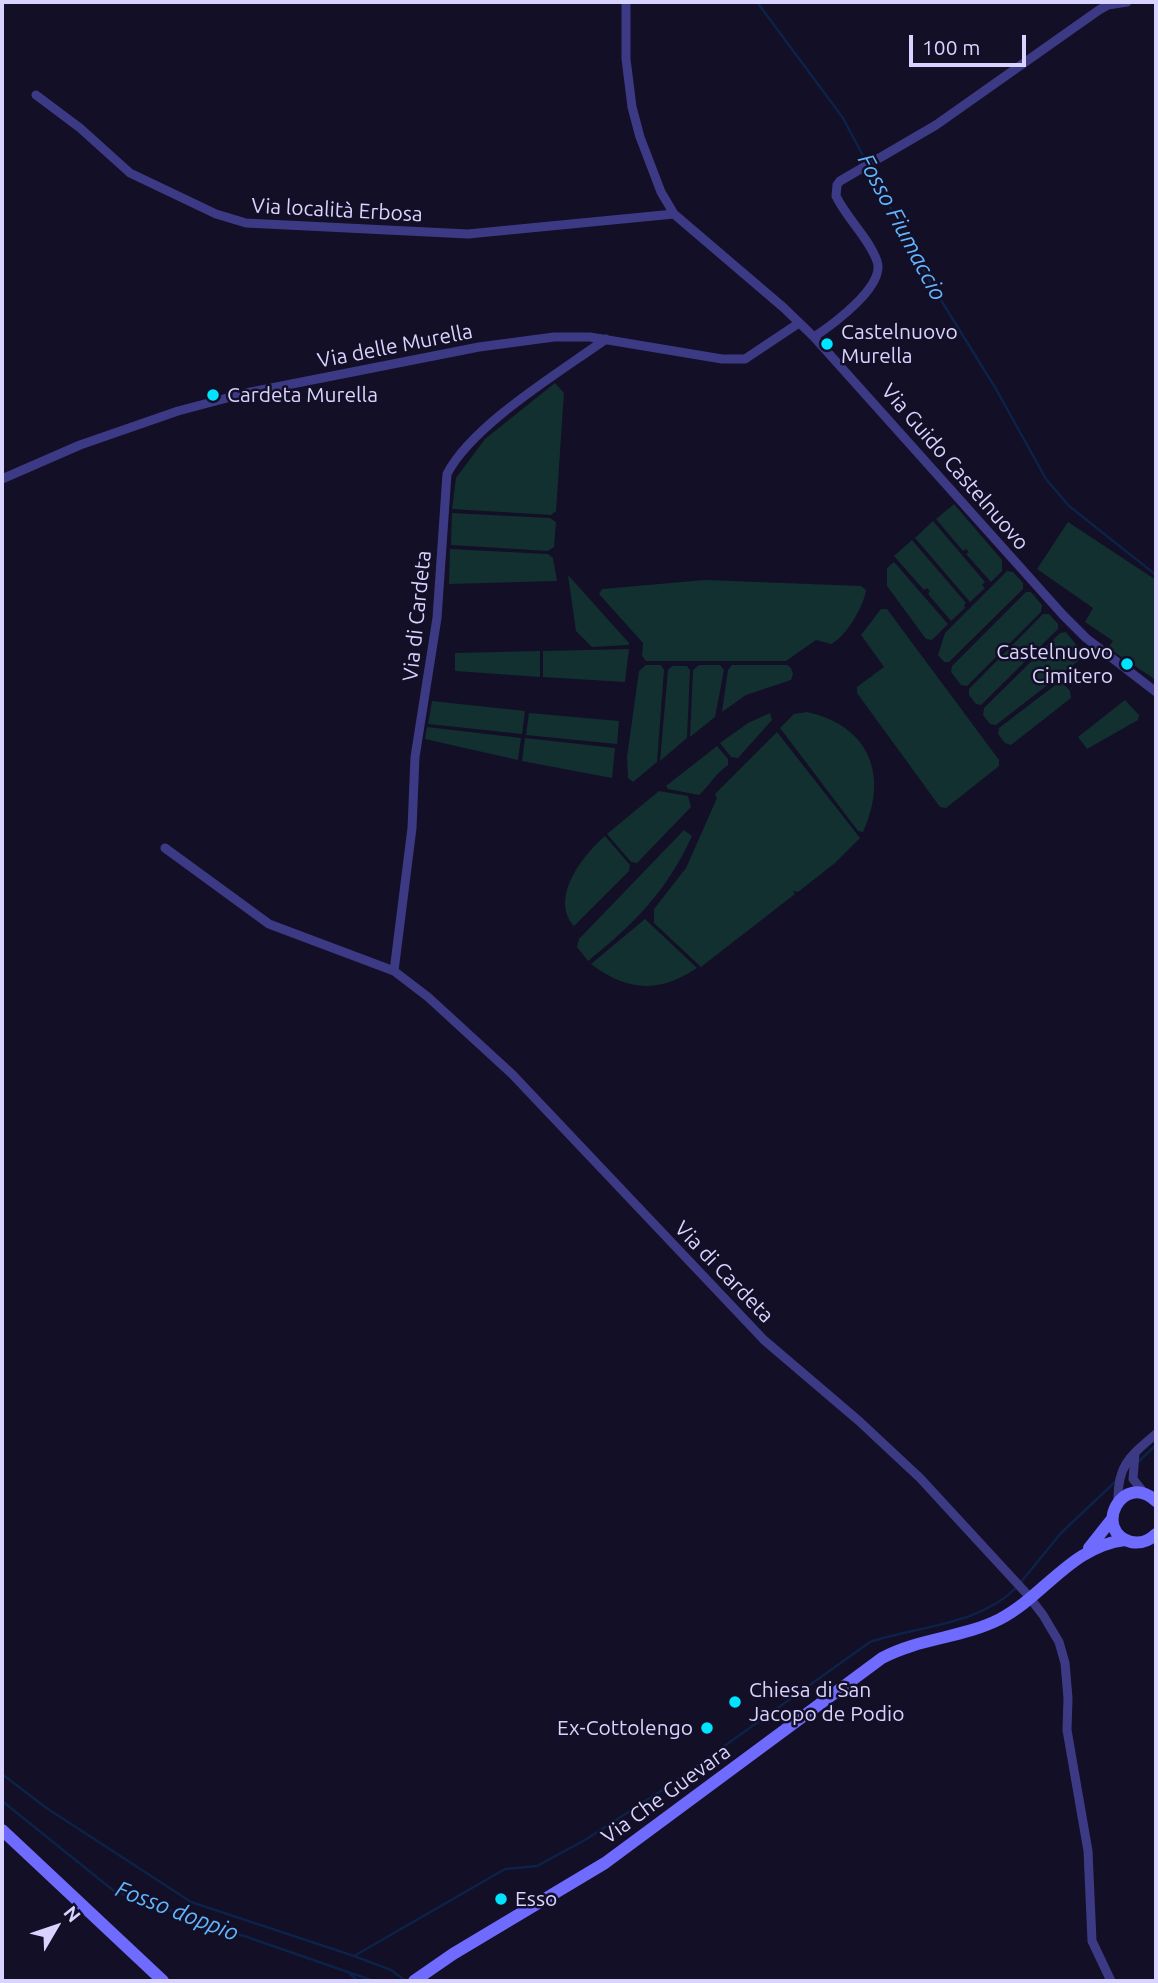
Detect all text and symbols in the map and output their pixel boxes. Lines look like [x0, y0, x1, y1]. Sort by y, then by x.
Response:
scale bar [913, 21, 1030, 65]
text: 100 m [922, 35, 980, 59]
water label: Fosso Fiumaccio [852, 149, 952, 305]
street label: Via località Erbosa [251, 193, 423, 227]
street label: Via delle Murella [315, 319, 475, 373]
place label: Castelnuovo Murella [841, 319, 958, 369]
marker: Castelnuovo Murella [819, 336, 835, 352]
street label: Via Guido Castelnuovo [876, 379, 1034, 555]
place label: Cardeta Murella [227, 382, 378, 408]
marker: Cardeta Murella [205, 387, 221, 403]
street label: Via di Cardeta [398, 549, 436, 683]
place label: Castelnuovo Cimitero [996, 639, 1113, 689]
marker: Castelnuovo Cimitero [1119, 656, 1135, 672]
street label: Via di Cardeta [669, 1216, 779, 1328]
place label: Chiesa di San Jacopo de Podio [749, 1677, 904, 1727]
marker: Chiesa di San Jacopo de Podio [727, 1694, 743, 1710]
place label: Ex-Cottolengo [557, 1715, 693, 1741]
marker: Ex-Cottolengo [699, 1720, 715, 1736]
street label: Via Che Guevara [597, 1739, 735, 1849]
water label: Fosso doppio [112, 1875, 242, 1947]
place label: Esso [515, 1886, 557, 1912]
marker: Esso [493, 1891, 509, 1907]
north arrow [21, 1892, 91, 1962]
text: N [59, 1901, 85, 1926]

